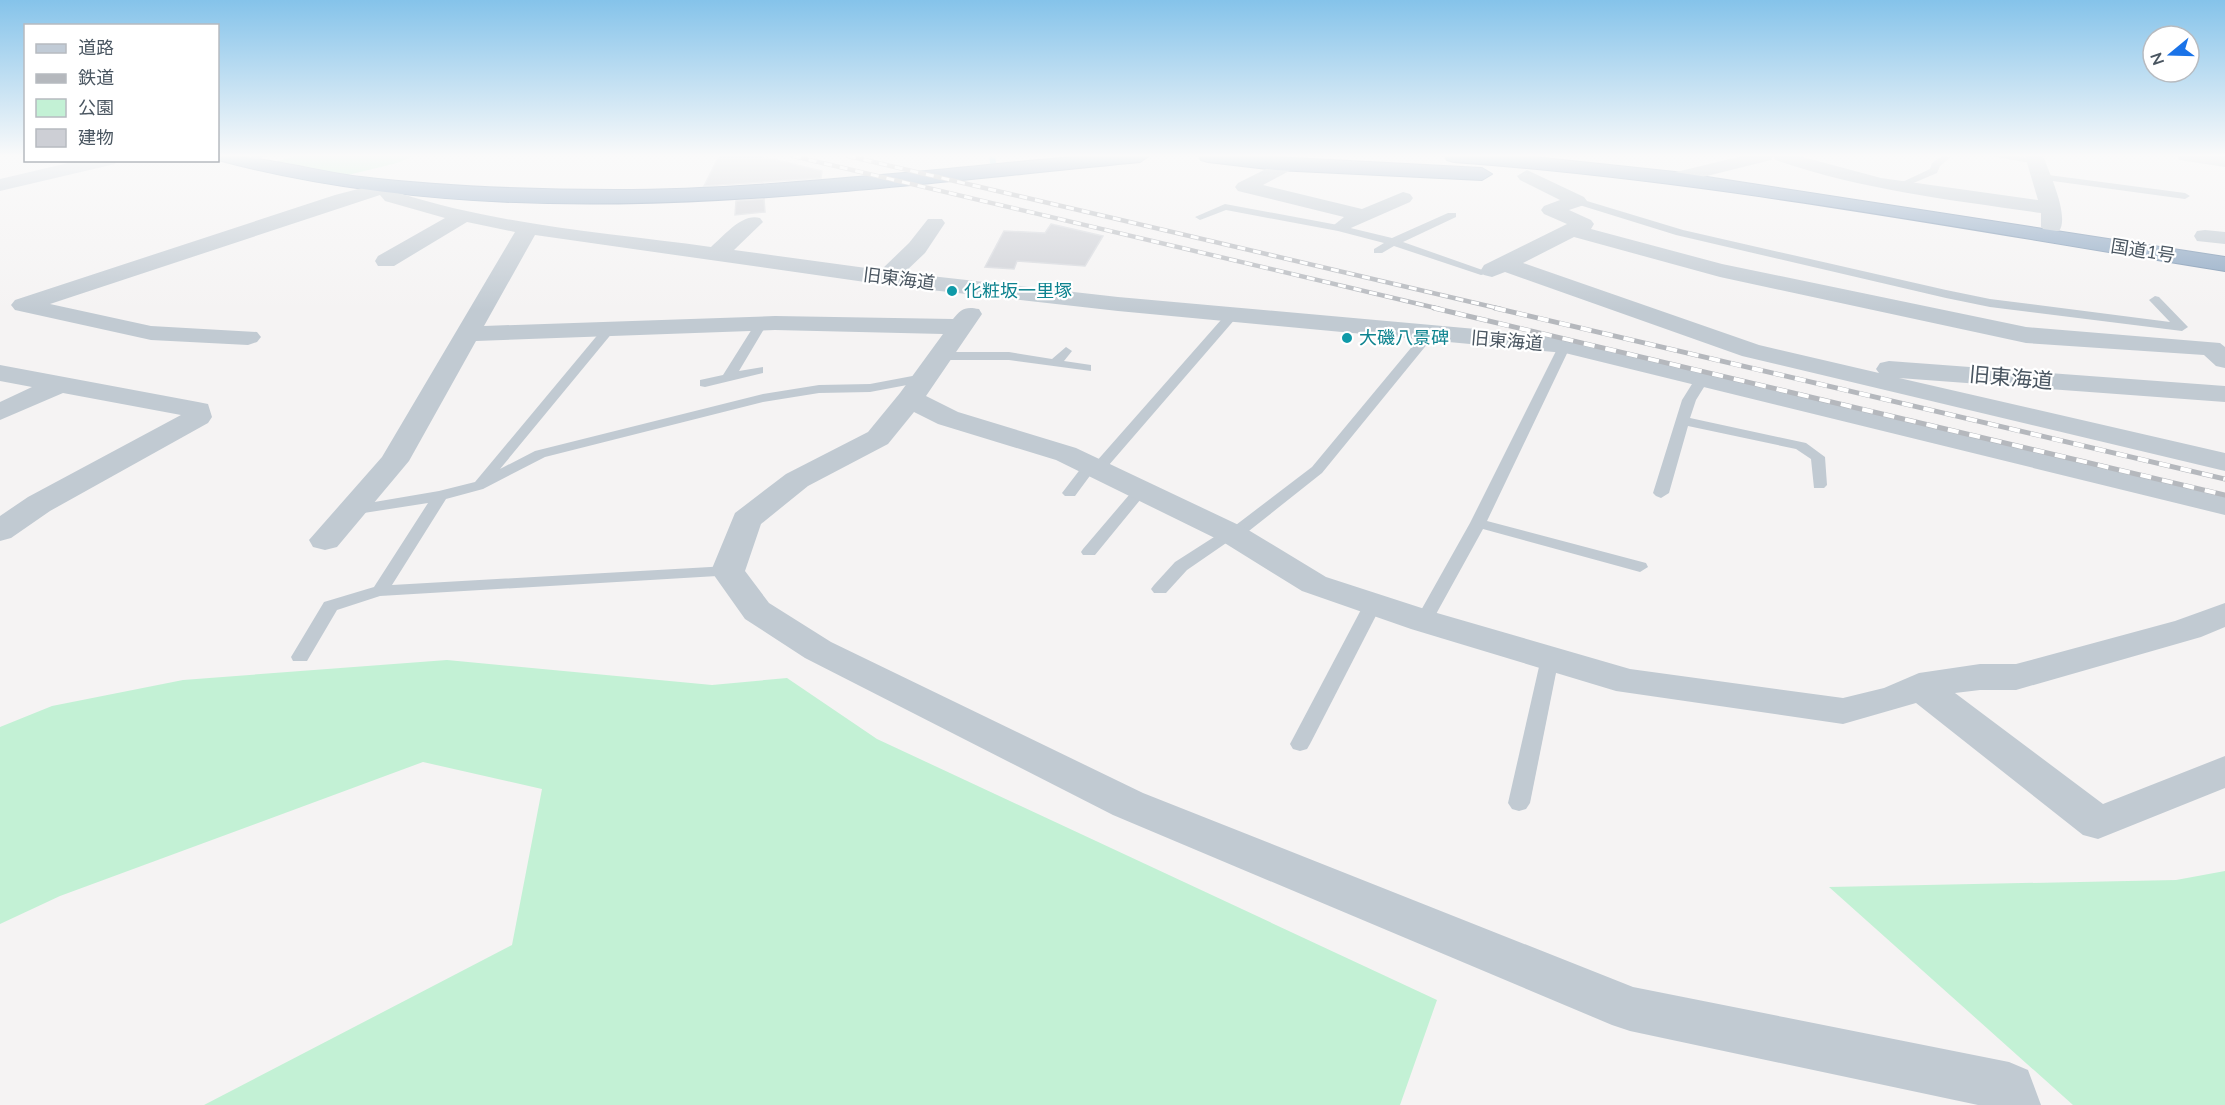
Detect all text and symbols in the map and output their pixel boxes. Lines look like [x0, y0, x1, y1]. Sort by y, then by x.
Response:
legend [24, 24, 219, 162]
north arrow [2141, 24, 2201, 84]
text: 道路 [78, 36, 114, 59]
text: N [2145, 50, 2168, 68]
text: 鉄道 [78, 66, 114, 89]
text: 公園 [78, 96, 114, 119]
text: 建物 [78, 126, 114, 149]
street label: 国道1号 [2109, 234, 2177, 267]
street label: 旧東海道 [862, 263, 936, 294]
place label: 化粧坂一里塚 [964, 279, 1072, 302]
marker: 化粧坂一里塚 [945, 284, 959, 298]
place label: 大磯八景碑 [1359, 326, 1449, 349]
street label: 旧東海道 [1470, 326, 1544, 355]
marker: 大磯八景碑 [1340, 331, 1354, 345]
street label: 旧東海道 [1968, 360, 2054, 394]

